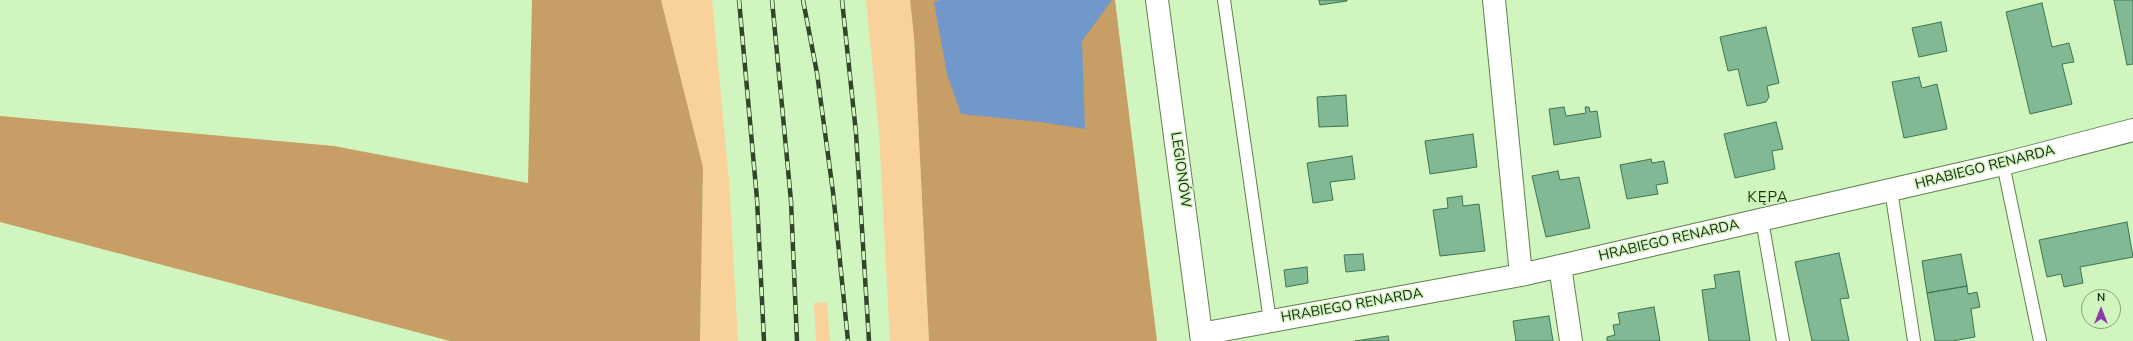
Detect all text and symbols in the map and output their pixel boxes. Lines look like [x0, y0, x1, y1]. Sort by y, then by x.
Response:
street label: LEGIONÓW [1166, 131, 1194, 209]
street label: HRABIEGO RENARDA [1913, 142, 2057, 194]
district label: KĘPA [1747, 189, 1789, 207]
street label: HRABIEGO RENARDA [1597, 217, 1741, 265]
street label: HRABIEGO RENARDA [1280, 285, 1424, 327]
north arrow [2081, 289, 2121, 329]
text: N [2097, 290, 2105, 305]

